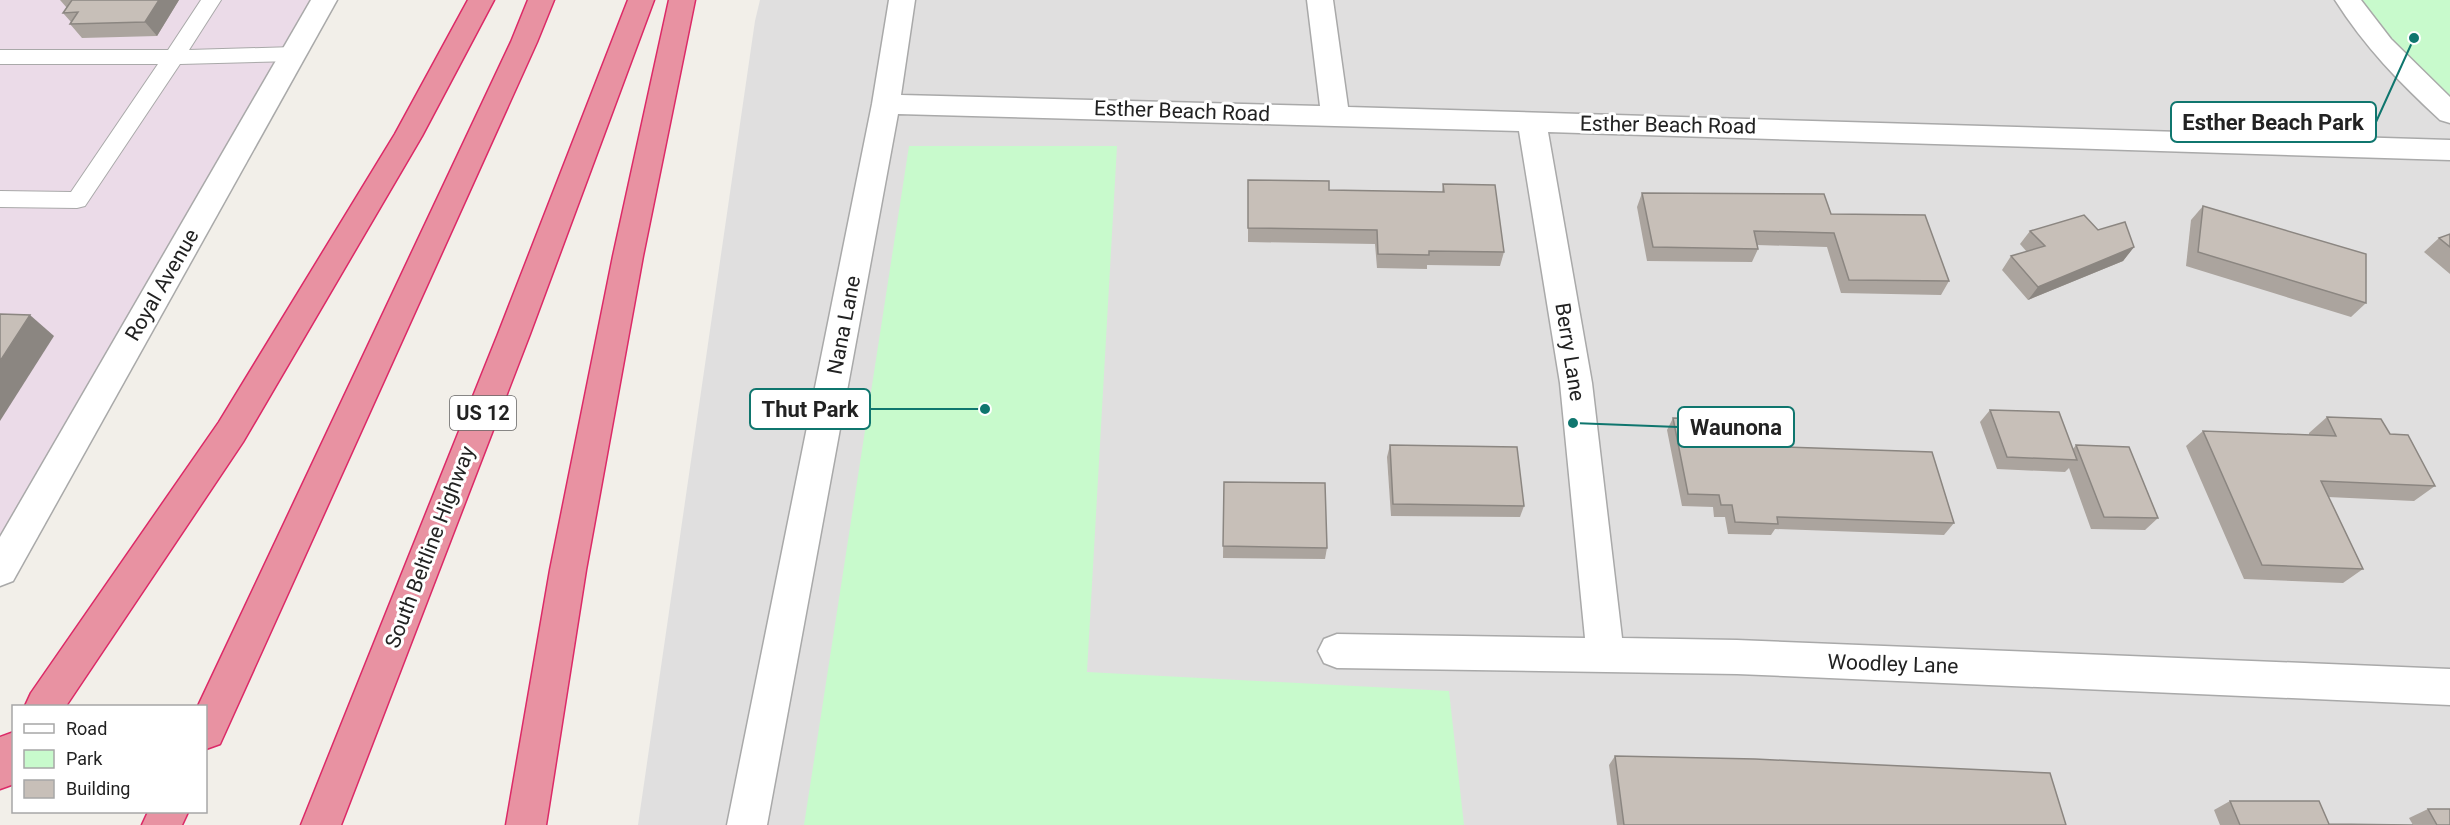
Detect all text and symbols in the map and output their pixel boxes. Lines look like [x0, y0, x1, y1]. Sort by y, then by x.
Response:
street label: Esther Beach Road [1094, 96, 1270, 126]
callout: Esther Beach Park [2171, 102, 2376, 142]
text: Esther Beach Park [2182, 110, 2364, 135]
street label: Esther Beach Road [1580, 111, 1756, 139]
street label: Royal Avenue [120, 225, 204, 345]
street label: Nana Lane [823, 274, 865, 376]
street label: Berry Lane [1550, 301, 1590, 403]
callout: Thut Park [750, 389, 870, 429]
road number: US 12 [450, 396, 516, 430]
text: Thut Park [762, 397, 859, 422]
callout: Waunona [1678, 407, 1794, 447]
text: Waunona [1690, 415, 1782, 440]
street label: South Beltline Highway [380, 443, 480, 651]
street label: Woodley Lane [1827, 650, 1959, 678]
legend [12, 705, 207, 813]
text: Road [66, 718, 107, 739]
text: Park [66, 748, 103, 769]
text: Building [66, 778, 130, 799]

